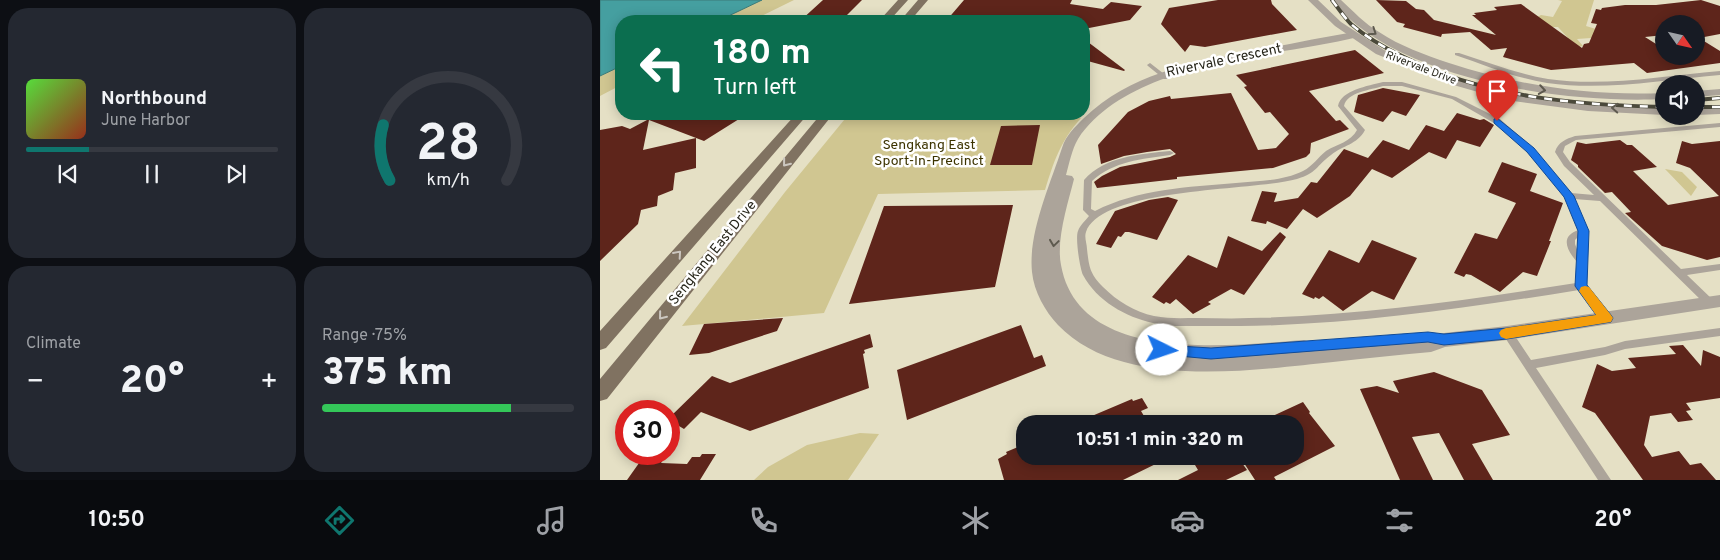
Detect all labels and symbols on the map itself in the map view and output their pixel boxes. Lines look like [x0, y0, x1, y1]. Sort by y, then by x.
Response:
north arrow [1655, 15, 1705, 65]
one-way arrow [1367, 26, 1376, 35]
street label: Rivervale Crescent [1165, 40, 1283, 82]
street label: Rivervale Drive [1384, 48, 1458, 88]
pin [1476, 70, 1518, 121]
one-way arrow [1538, 84, 1546, 95]
one-way arrow [1611, 103, 1619, 114]
park label: Sengkang East Sport-In-Precinct [874, 137, 984, 170]
one-way arrow [784, 157, 792, 166]
street label: Sengkang East Drive [666, 197, 760, 309]
one-way arrow [1050, 238, 1060, 247]
one-way arrow [673, 250, 682, 259]
one-way arrow [659, 310, 667, 319]
position arrow [1135, 323, 1187, 375]
speed limit sign: 30 [615, 400, 680, 465]

